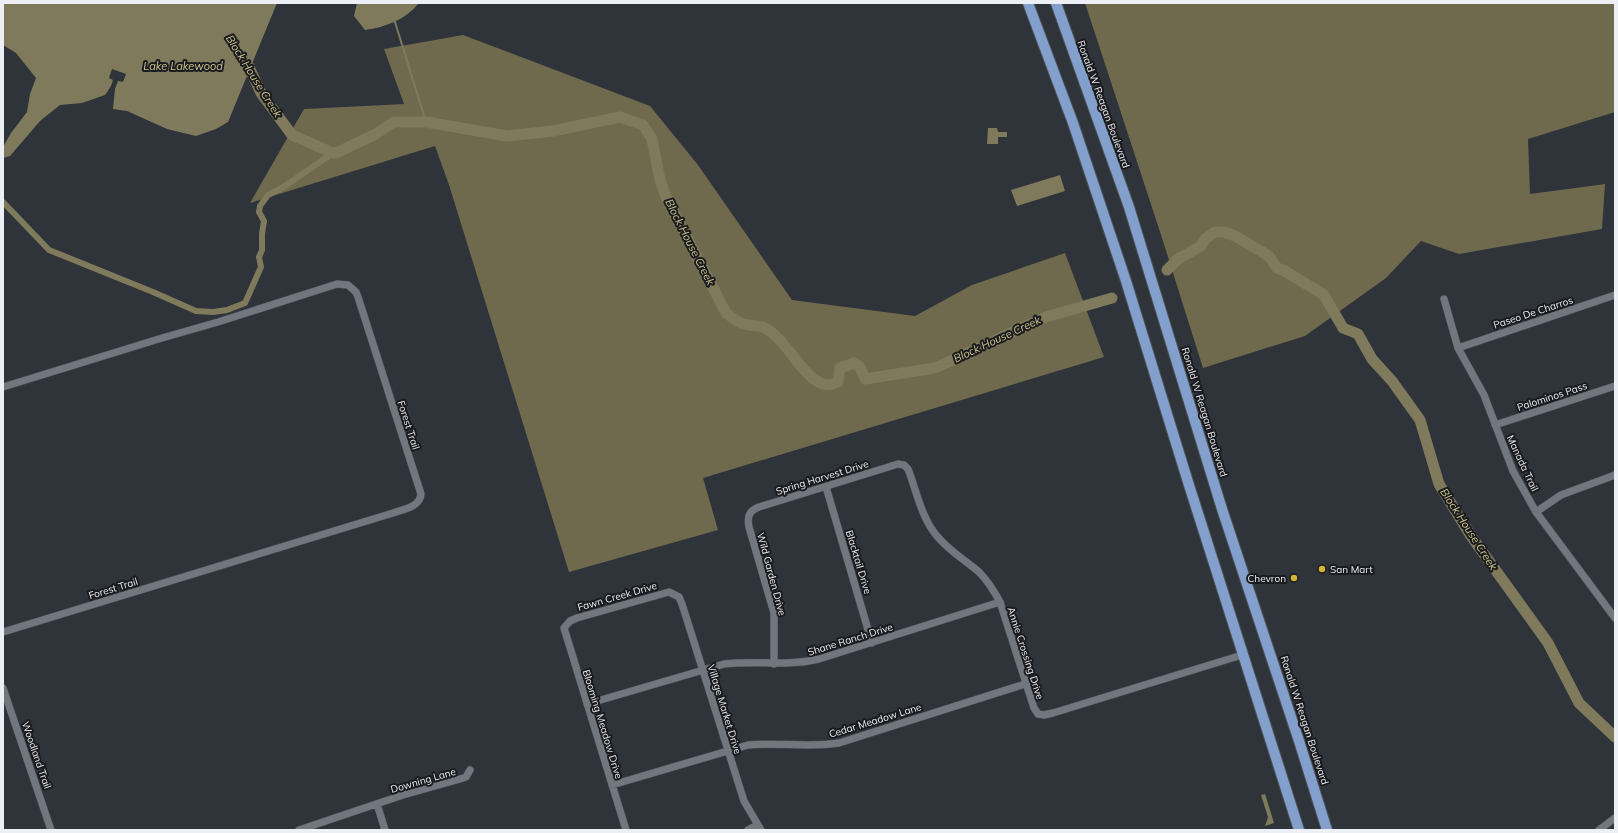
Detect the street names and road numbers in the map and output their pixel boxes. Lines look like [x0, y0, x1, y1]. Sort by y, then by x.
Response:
street label: Ronald W Reagan Boulevard [1074, 39, 1133, 170]
street label: Paseo De Charros [1492, 293, 1575, 331]
street label: Ronald W Reagan Boulevard [1179, 346, 1230, 478]
street label: Palominos Pass [1515, 379, 1589, 414]
street label: Forest Trail [394, 399, 423, 451]
street label: Manada Trail [1504, 433, 1541, 493]
street label: Spring Harvest Drive [774, 457, 870, 498]
street label: Blacktail Drive [843, 529, 874, 596]
street label: Wild Garden Drive [754, 531, 789, 617]
street label: Forest Trail [87, 575, 139, 602]
street label: Fawn Creek Drive [576, 579, 658, 614]
street label: Annie Crossing Drive [1004, 605, 1047, 701]
street label: Shane Ranch Drive [806, 620, 894, 659]
street label: Ronald W Reagan Boulevard [1278, 654, 1332, 786]
street label: Village Market Drive [705, 663, 744, 756]
street label: Blooming Meadow Drive [580, 668, 625, 780]
street label: Cedar Meadow Lane [827, 700, 923, 741]
street label: Woodland Trail [19, 720, 54, 791]
street label: Downing Lane [389, 765, 457, 796]

